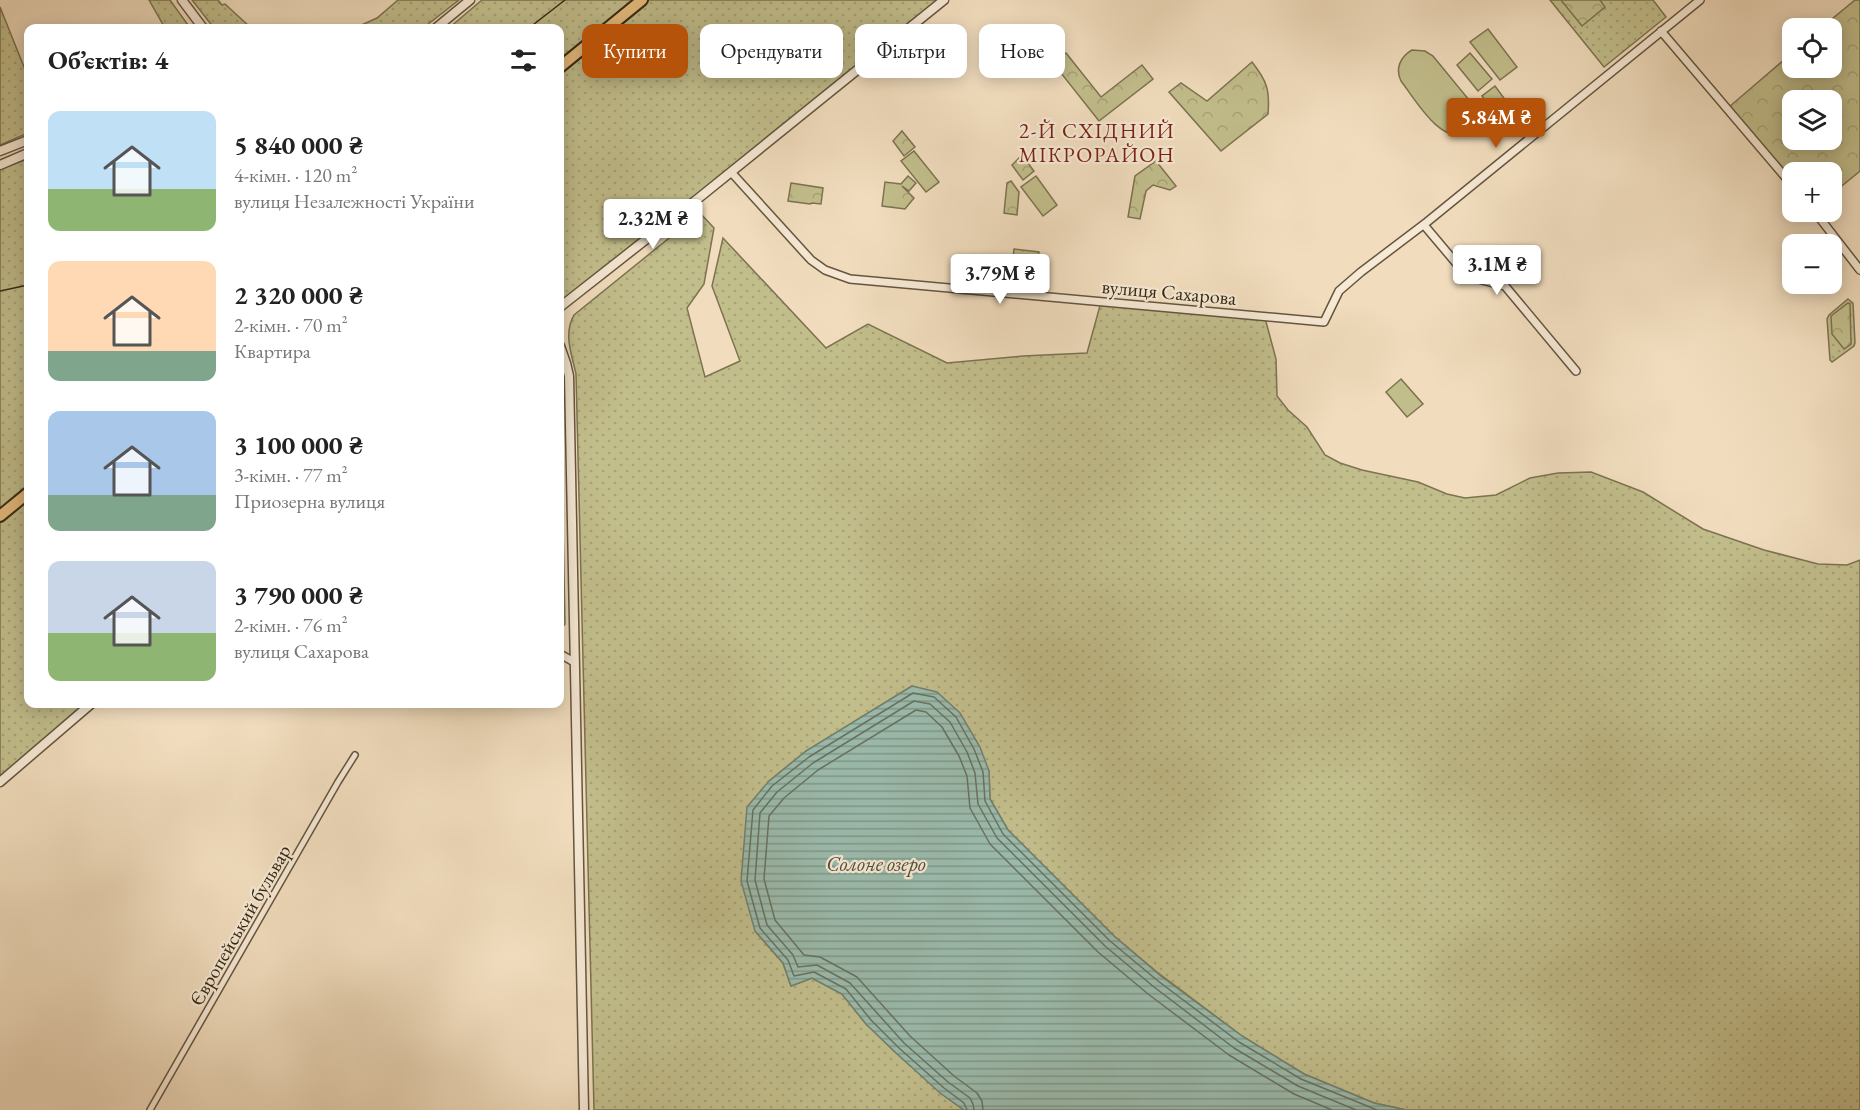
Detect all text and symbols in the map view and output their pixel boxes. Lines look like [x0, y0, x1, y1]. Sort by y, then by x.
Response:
map controls [1782, 18, 1842, 294]
button: locate [1782, 18, 1842, 78]
chip: Купити [582, 24, 688, 78]
chip: Орендувати [700, 24, 843, 78]
chip: Фільтри [855, 24, 967, 78]
chip: Нове [979, 24, 1065, 78]
text: Об’єктів: 4 [48, 43, 168, 77]
icon: filters [507, 44, 540, 77]
button: layers [1782, 90, 1842, 150]
pin: 5.84M ₴ [1441, 98, 1551, 149]
text: 5.84M ₴ [1461, 104, 1531, 130]
district label: 2-Й СХІДНИЙ МІКРОРАЙОН [1019, 117, 1175, 168]
text: 5 840 000 ₴ [234, 128, 363, 162]
icon: home [96, 135, 168, 207]
text: 4-кімн. · 120 m² [234, 162, 357, 188]
button: + [1782, 162, 1842, 222]
text: вулиця Незалежності України [234, 188, 475, 214]
pin: 2.32M ₴ [598, 199, 708, 250]
text: 2.32M ₴ [618, 205, 688, 231]
button: − [1782, 234, 1842, 294]
pin: 3.1M ₴ [1448, 245, 1546, 296]
text: 3.1M ₴ [1467, 251, 1527, 277]
pin: 3.79M ₴ [945, 254, 1055, 305]
text: 3.79M ₴ [965, 260, 1035, 286]
street label: вулиця Сахарова [1101, 273, 1237, 311]
text: 2 320 000 ₴ [234, 278, 363, 312]
icon: home [96, 285, 168, 357]
text: 2-кімн. · 70 m² [234, 312, 348, 338]
text: Квартира [234, 338, 311, 364]
text: 3 100 000 ₴ [234, 428, 363, 462]
icon: home [96, 435, 168, 507]
text: 3-кімн. · 77 m² [234, 462, 348, 488]
text: Приозерна вулиця [234, 488, 385, 514]
text: 3 790 000 ₴ [234, 578, 363, 612]
icon: home [96, 585, 168, 657]
text: 2-кімн. · 76 m² [234, 612, 348, 638]
text: вулиця Сахарова [234, 638, 369, 664]
street label: Європейський бульвар [183, 840, 297, 1010]
water label: Солоне озеро [826, 850, 926, 877]

